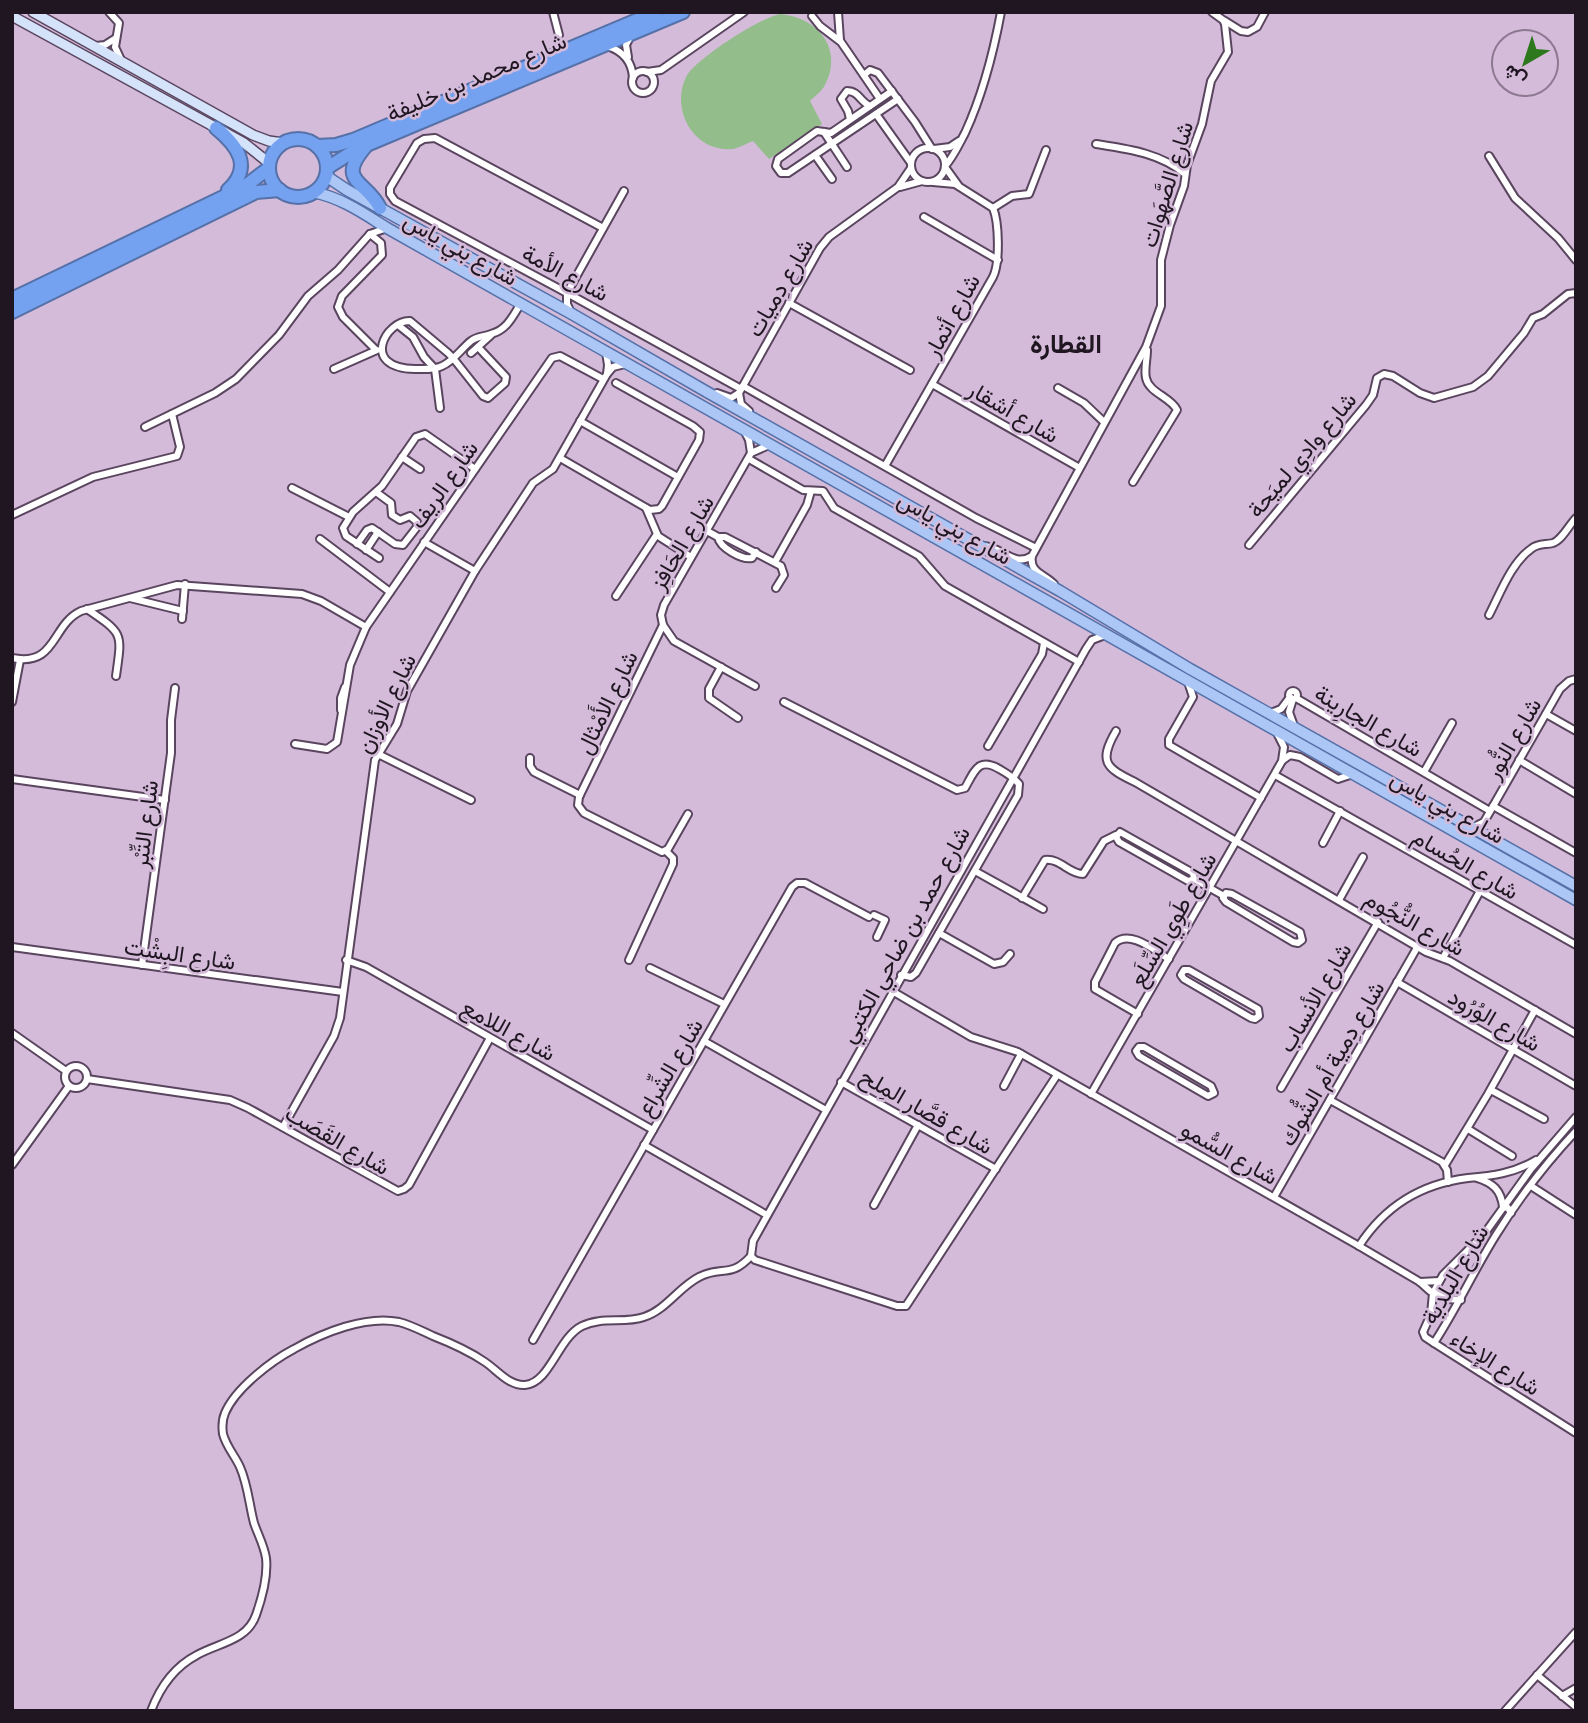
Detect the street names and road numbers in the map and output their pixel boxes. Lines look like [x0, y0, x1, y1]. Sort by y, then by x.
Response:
street label: شارع محمد بن خليفة [382, 25, 571, 129]
street label: شارع الصَّهَوات [1134, 118, 1201, 251]
street label: شارع بني ياس [396, 205, 523, 296]
street label: شارع دِميات [740, 233, 821, 343]
street label: شارع الأمة [517, 238, 614, 309]
street label: شارع أتمار [916, 268, 988, 364]
street label: شارع أشقار [961, 373, 1064, 451]
street label: شارع وادِي لميَحة [1240, 386, 1366, 526]
street label: شارع الريف [403, 435, 486, 535]
street label: شارع بني ياس [890, 484, 1017, 575]
street label: شارع الحَافِز [642, 490, 722, 597]
street label: شارع الأَمْثال [568, 645, 646, 760]
street label: شارع الأوزان [349, 649, 424, 759]
street label: شارع الجارِينة [1308, 678, 1428, 766]
street label: شارع النُّور [1476, 692, 1549, 786]
street label: شارع بني ياس [1383, 763, 1510, 854]
street label: شارع التِّبْر [125, 778, 166, 871]
street label: شارع حمد بن ضاحي الكتبي [833, 821, 981, 1050]
street label: شارع الحُسام [1406, 821, 1524, 907]
street label: شارع طَوِي السِّلَع [1122, 847, 1227, 994]
street label: شارع النُّجُوم [1358, 882, 1471, 964]
street label: شارع البِشْت [122, 931, 237, 979]
street label: شارع الأنساب [1271, 937, 1359, 1058]
street label: شارع دِمية أم الشُّوك [1269, 974, 1392, 1152]
street label: شارع الوُرُود [1442, 981, 1546, 1059]
street label: شارع اللامع [456, 992, 561, 1069]
street label: شارع الشِّراع [629, 1012, 711, 1123]
street label: شارع قصَّار المِلح [854, 1061, 999, 1162]
street label: شارع القَصَب [279, 1098, 395, 1183]
street label: شارع السُّمو [1175, 1114, 1283, 1193]
street label: شارع البلدية [1414, 1219, 1496, 1330]
street label: شارع الإخاء [1444, 1323, 1546, 1403]

